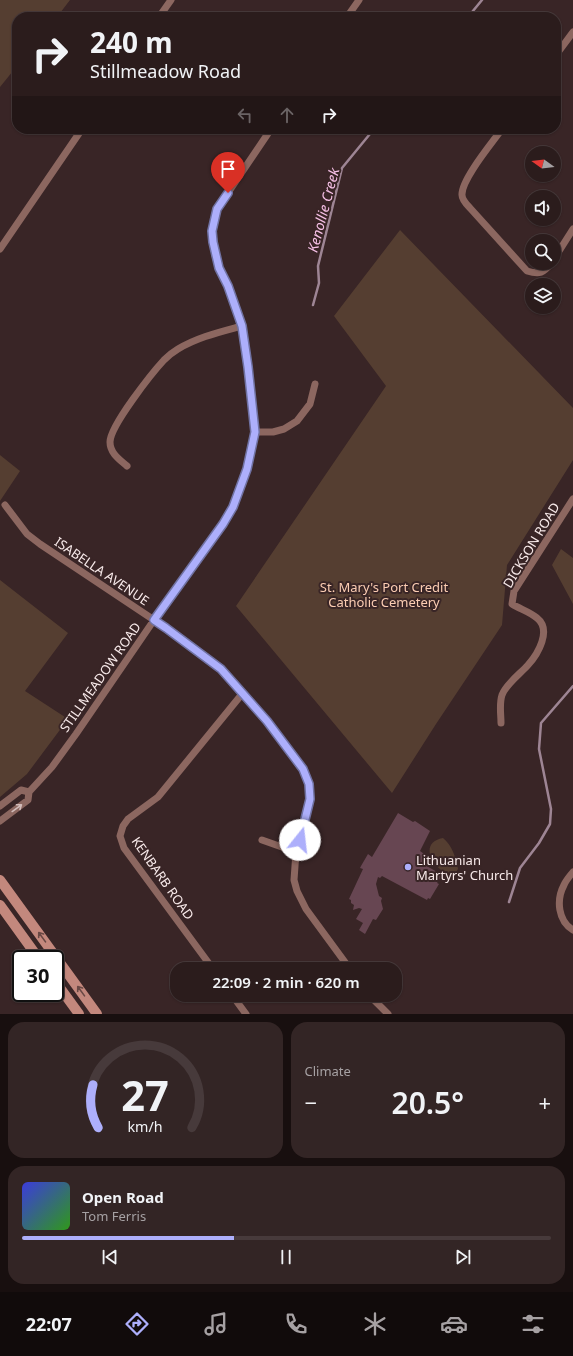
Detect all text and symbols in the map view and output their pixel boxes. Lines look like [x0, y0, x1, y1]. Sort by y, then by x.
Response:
text: 240 m [90, 23, 173, 61]
icon: right [24, 28, 76, 80]
text: Stillmeadow Road [90, 59, 241, 83]
icon: left [234, 104, 256, 126]
icon: ahead [276, 104, 298, 126]
icon: right [318, 104, 340, 126]
north arrow [525, 146, 561, 182]
map controls [525, 146, 561, 314]
pin [211, 152, 245, 193]
icon: arrive [217, 158, 239, 180]
water label: Kenollie Creek [303, 165, 344, 254]
button: sound [525, 190, 561, 226]
button: search [525, 234, 561, 270]
button: layers [525, 278, 561, 314]
street label: DICKSON ROAD [498, 499, 564, 591]
street label: ISABELLA AVENUE [51, 533, 153, 609]
park label: St. Mary's Port Credit Catholic Cemetery [320, 578, 448, 611]
street label: STILLMEADOW ROAD [55, 618, 145, 736]
one-way arrow [12, 804, 23, 812]
position arrow [279, 819, 321, 861]
street label: KENBARB ROAD [128, 833, 198, 923]
place label: Lithuanian Martyrs' Church [416, 851, 513, 884]
marker: Lithuanian Martyrs' Church [403, 862, 413, 872]
one-way arrow [38, 932, 46, 943]
speed limit sign: 30 [12, 950, 64, 1002]
text: 22:09 · 2 min · 620 m [212, 972, 360, 992]
one-way arrow [77, 986, 85, 997]
text: Climate [305, 1062, 351, 1080]
text: 27 [121, 1067, 169, 1123]
text: 20.5° [391, 1082, 464, 1123]
text: − [305, 1087, 317, 1117]
text: + [538, 1087, 551, 1117]
text: km/h [128, 1117, 163, 1136]
text: Open Road [82, 1187, 164, 1207]
text: Tom Ferris [82, 1207, 146, 1225]
icon: previous [99, 1246, 121, 1268]
icon: pause [275, 1246, 297, 1268]
icon: next [452, 1246, 474, 1268]
icon: directions [123, 1310, 151, 1338]
icon: music [202, 1310, 230, 1338]
icon: phone [282, 1310, 310, 1338]
icon: climate [361, 1310, 389, 1338]
icon: car [440, 1310, 468, 1338]
icon: filters [519, 1310, 547, 1338]
text: 22:07 [26, 1312, 72, 1336]

